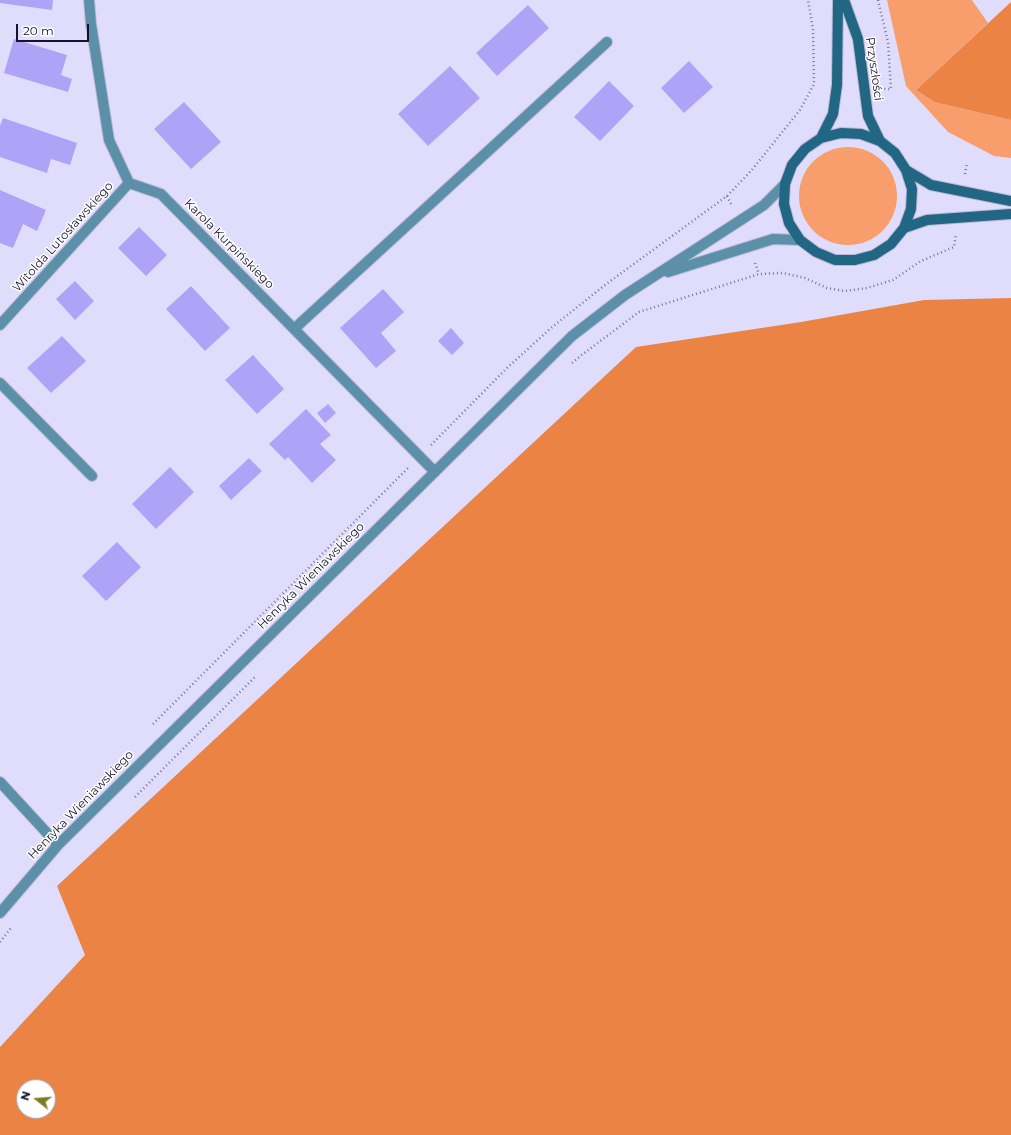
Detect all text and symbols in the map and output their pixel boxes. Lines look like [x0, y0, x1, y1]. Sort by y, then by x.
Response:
scale bar [18, 16, 91, 42]
text: 20 m [23, 23, 54, 38]
street label: Przyszłości [862, 36, 886, 102]
street label: Witolda Lutosławskiego [10, 179, 116, 295]
street label: Karola Kurpińskiego [181, 196, 277, 292]
street label: Henryka Wieniawskiego [255, 520, 367, 632]
street label: Henryka Wieniawskiego [25, 748, 137, 862]
north arrow [16, 1079, 56, 1119]
text: N [17, 1089, 33, 1102]

